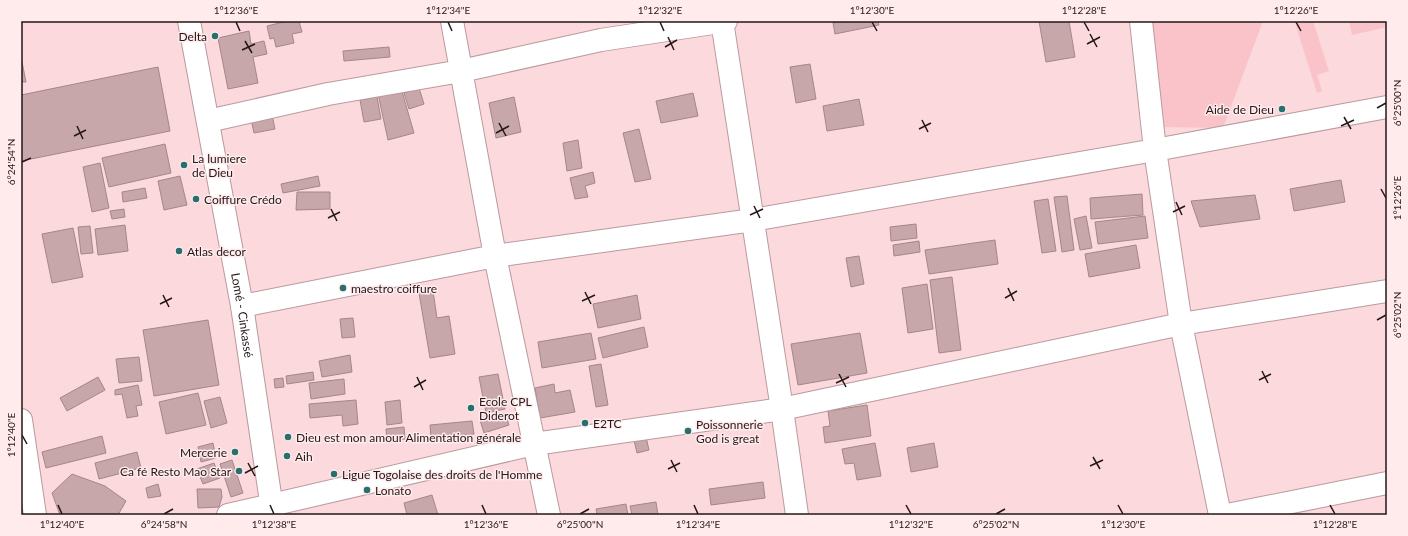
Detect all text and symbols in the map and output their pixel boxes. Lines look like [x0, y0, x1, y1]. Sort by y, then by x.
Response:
text: 1°12'36"E [214, 4, 259, 16]
text: 1°12'34"E [426, 4, 471, 16]
text: 1°12'32"E [638, 4, 683, 16]
text: 1°12'30"E [850, 4, 895, 16]
text: 1°12'28"E [1062, 4, 1107, 16]
text: 1°12'26"E [1274, 4, 1319, 16]
place label: Delta [179, 29, 207, 44]
marker: Delta [210, 31, 220, 41]
text: 6°25'00"N [1391, 80, 1403, 126]
place label: Aide de Dieu [1206, 102, 1274, 117]
marker: Aide de Dieu [1277, 104, 1287, 114]
text: 6°24'54"N [5, 139, 17, 185]
place label: La lumiere de Dieu [192, 151, 246, 180]
marker: La lumiere de Dieu [179, 160, 189, 170]
text: 1°12'26"E [1391, 175, 1403, 220]
place label: Coiffure Crédo [204, 192, 282, 207]
marker: Coiffure Crédo [191, 194, 201, 204]
place label: Atlas decor [187, 244, 247, 259]
marker: Atlas decor [174, 246, 184, 256]
street label: Lomé - Cinkassé [228, 271, 257, 359]
place label: maestro coiffure [351, 281, 437, 296]
marker: maestro coiffure [338, 283, 348, 293]
text: 6°25'02"N [1391, 292, 1403, 338]
place label: Ecole CPL Diderot [479, 394, 532, 423]
marker: Ecole CPL Diderot [466, 403, 476, 413]
text: 1°12'40"E [5, 412, 17, 457]
place label: E2TC [593, 416, 622, 431]
place label: Poissonnerie God is great [696, 417, 763, 446]
marker: E2TC [580, 418, 590, 428]
marker: Poissonnerie God is great [683, 426, 693, 436]
place label: Dieu est mon amour Alimentation générale [296, 430, 521, 445]
marker: Dieu est mon amour Alimentation générale [283, 432, 293, 442]
place label: Mercerie [180, 445, 227, 460]
marker: Mercerie [230, 447, 240, 457]
place label: Aih [295, 449, 313, 464]
marker: Aih [282, 451, 292, 461]
place label: Ca fé Resto Mao Star [120, 464, 232, 479]
marker: Ca fé Resto Mao Star [234, 466, 244, 476]
place label: Ligue Togolaise des droits de l'Homme [342, 467, 542, 482]
marker: Ligue Togolaise des droits de l'Homme [329, 469, 339, 479]
place label: Lonato [375, 483, 411, 498]
marker: Lonato [362, 485, 372, 495]
text: 1°12'40"E [40, 518, 85, 530]
text: 6°24'58"N [141, 518, 187, 530]
text: 1°12'38"E [252, 518, 297, 530]
text: 1°12'36"E [464, 518, 509, 530]
text: 6°25'00"N [557, 518, 603, 530]
text: 1°12'34"E [676, 518, 721, 530]
text: 1°12'32"E [889, 518, 934, 530]
text: 6°25'02"N [973, 518, 1019, 530]
text: 1°12'30"E [1101, 518, 1146, 530]
text: 1°12'28"E [1313, 518, 1358, 530]

